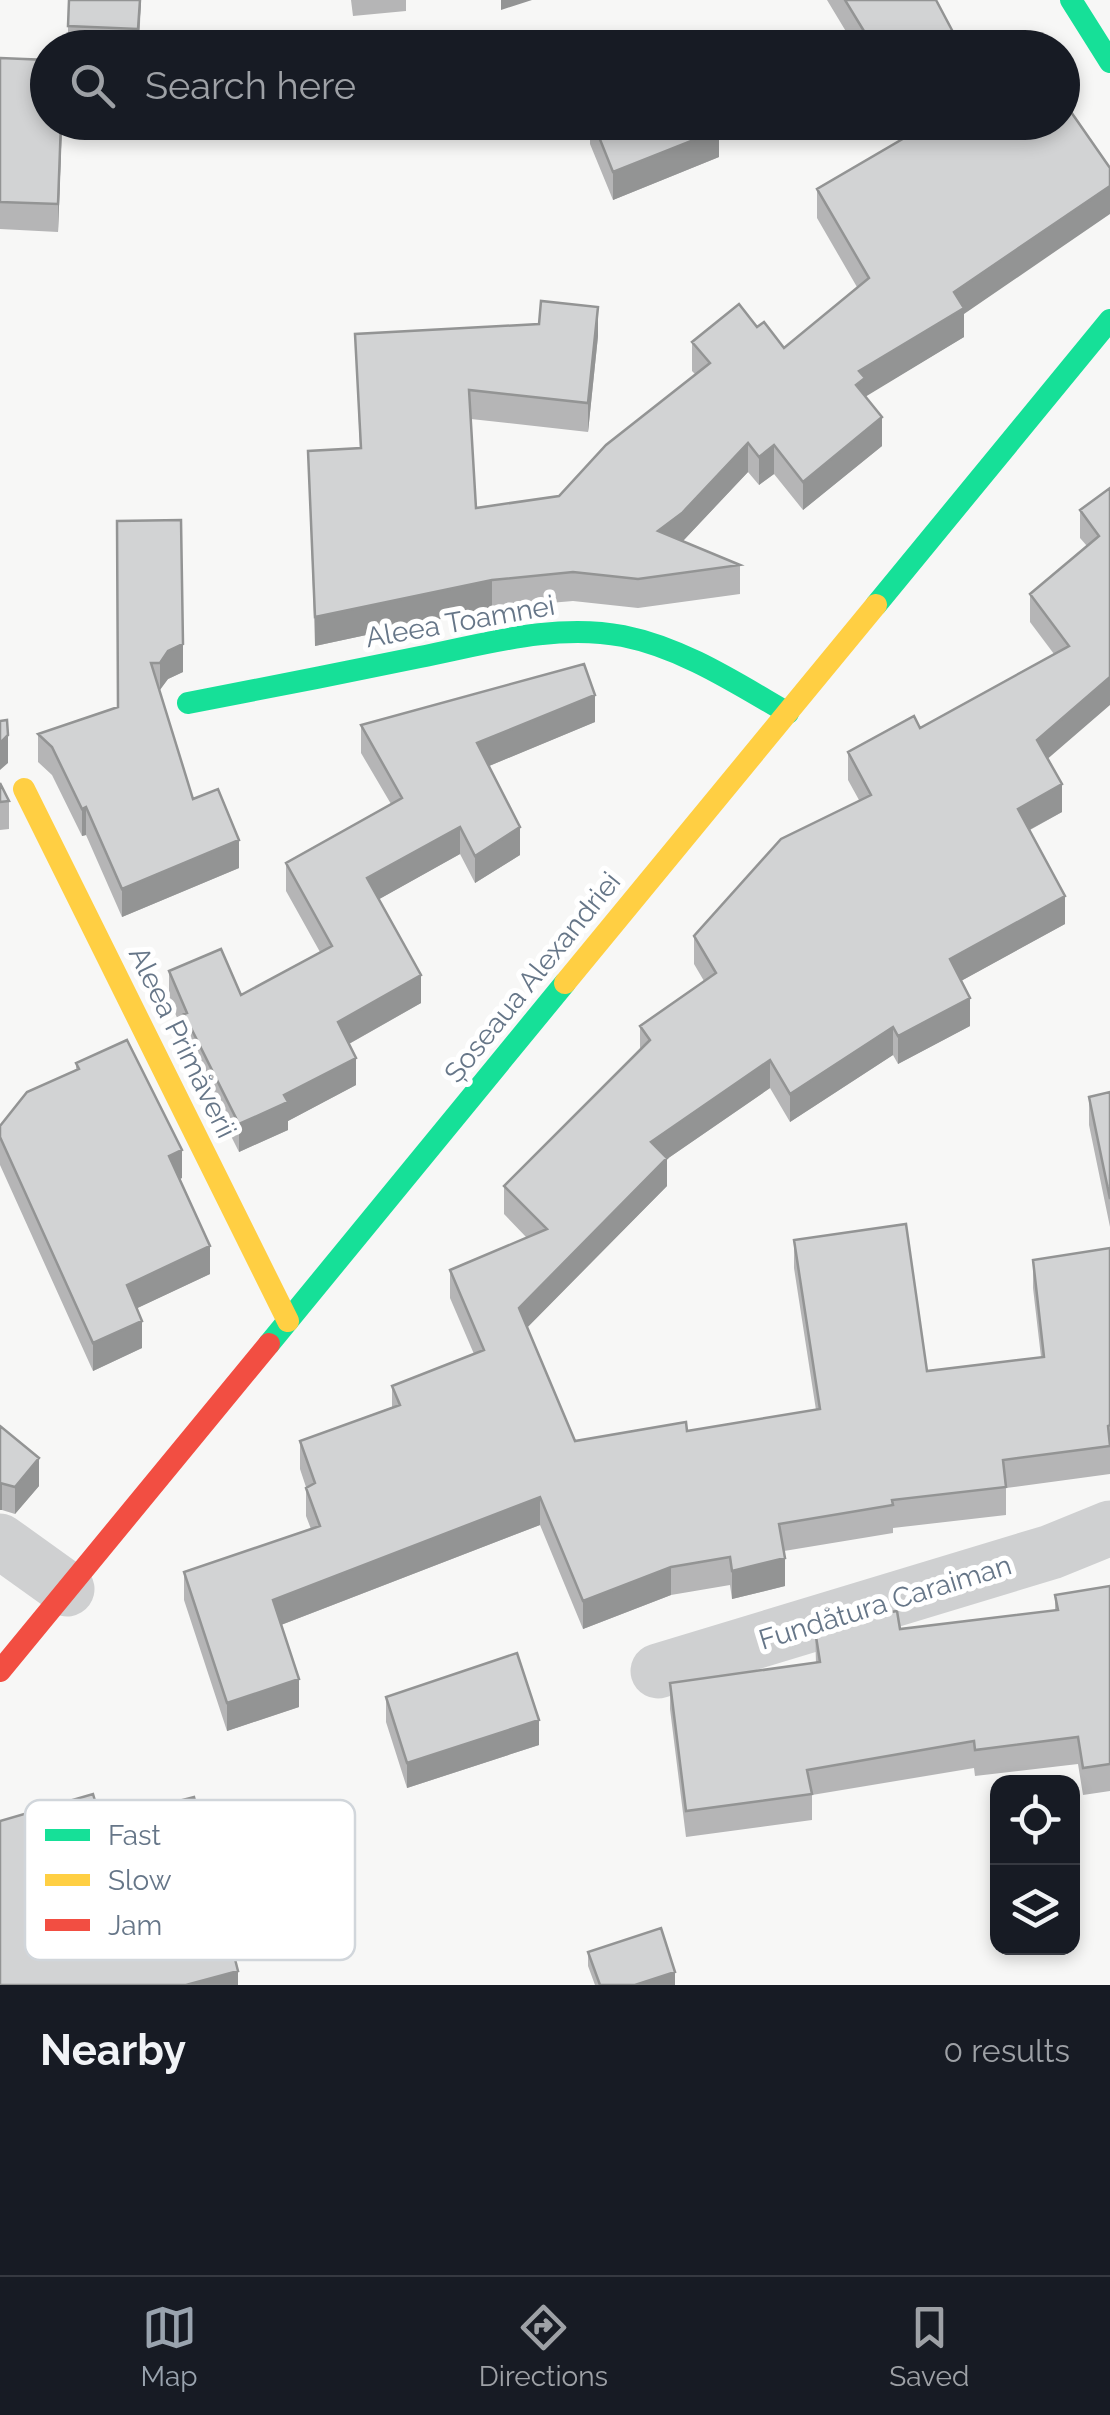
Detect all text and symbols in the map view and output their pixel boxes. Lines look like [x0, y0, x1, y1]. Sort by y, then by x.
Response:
search box [30, 30, 1080, 140]
icon: search [65, 58, 120, 113]
text: Search here [145, 63, 356, 108]
street label: Aleea Toamnei [363, 589, 557, 654]
street label: Șoseaua Alexandriei [437, 866, 627, 1089]
street label: Aleea Primăverii [122, 941, 243, 1143]
street label: Fundătura Caraiman [755, 1548, 1015, 1657]
map controls [990, 1775, 1080, 1955]
button: locate [990, 1775, 1080, 1865]
legend [25, 1800, 355, 1960]
text: Fast [108, 1819, 161, 1852]
text: Slow [108, 1864, 172, 1897]
button: layers [990, 1865, 1080, 1955]
text: Jam [108, 1909, 162, 1942]
text: Nearby [40, 2026, 186, 2075]
text: 0 results [943, 2032, 1070, 2069]
tab: Map [141, 2300, 198, 2393]
tab: Directions [479, 2300, 608, 2393]
tab: Saved [889, 2300, 969, 2393]

